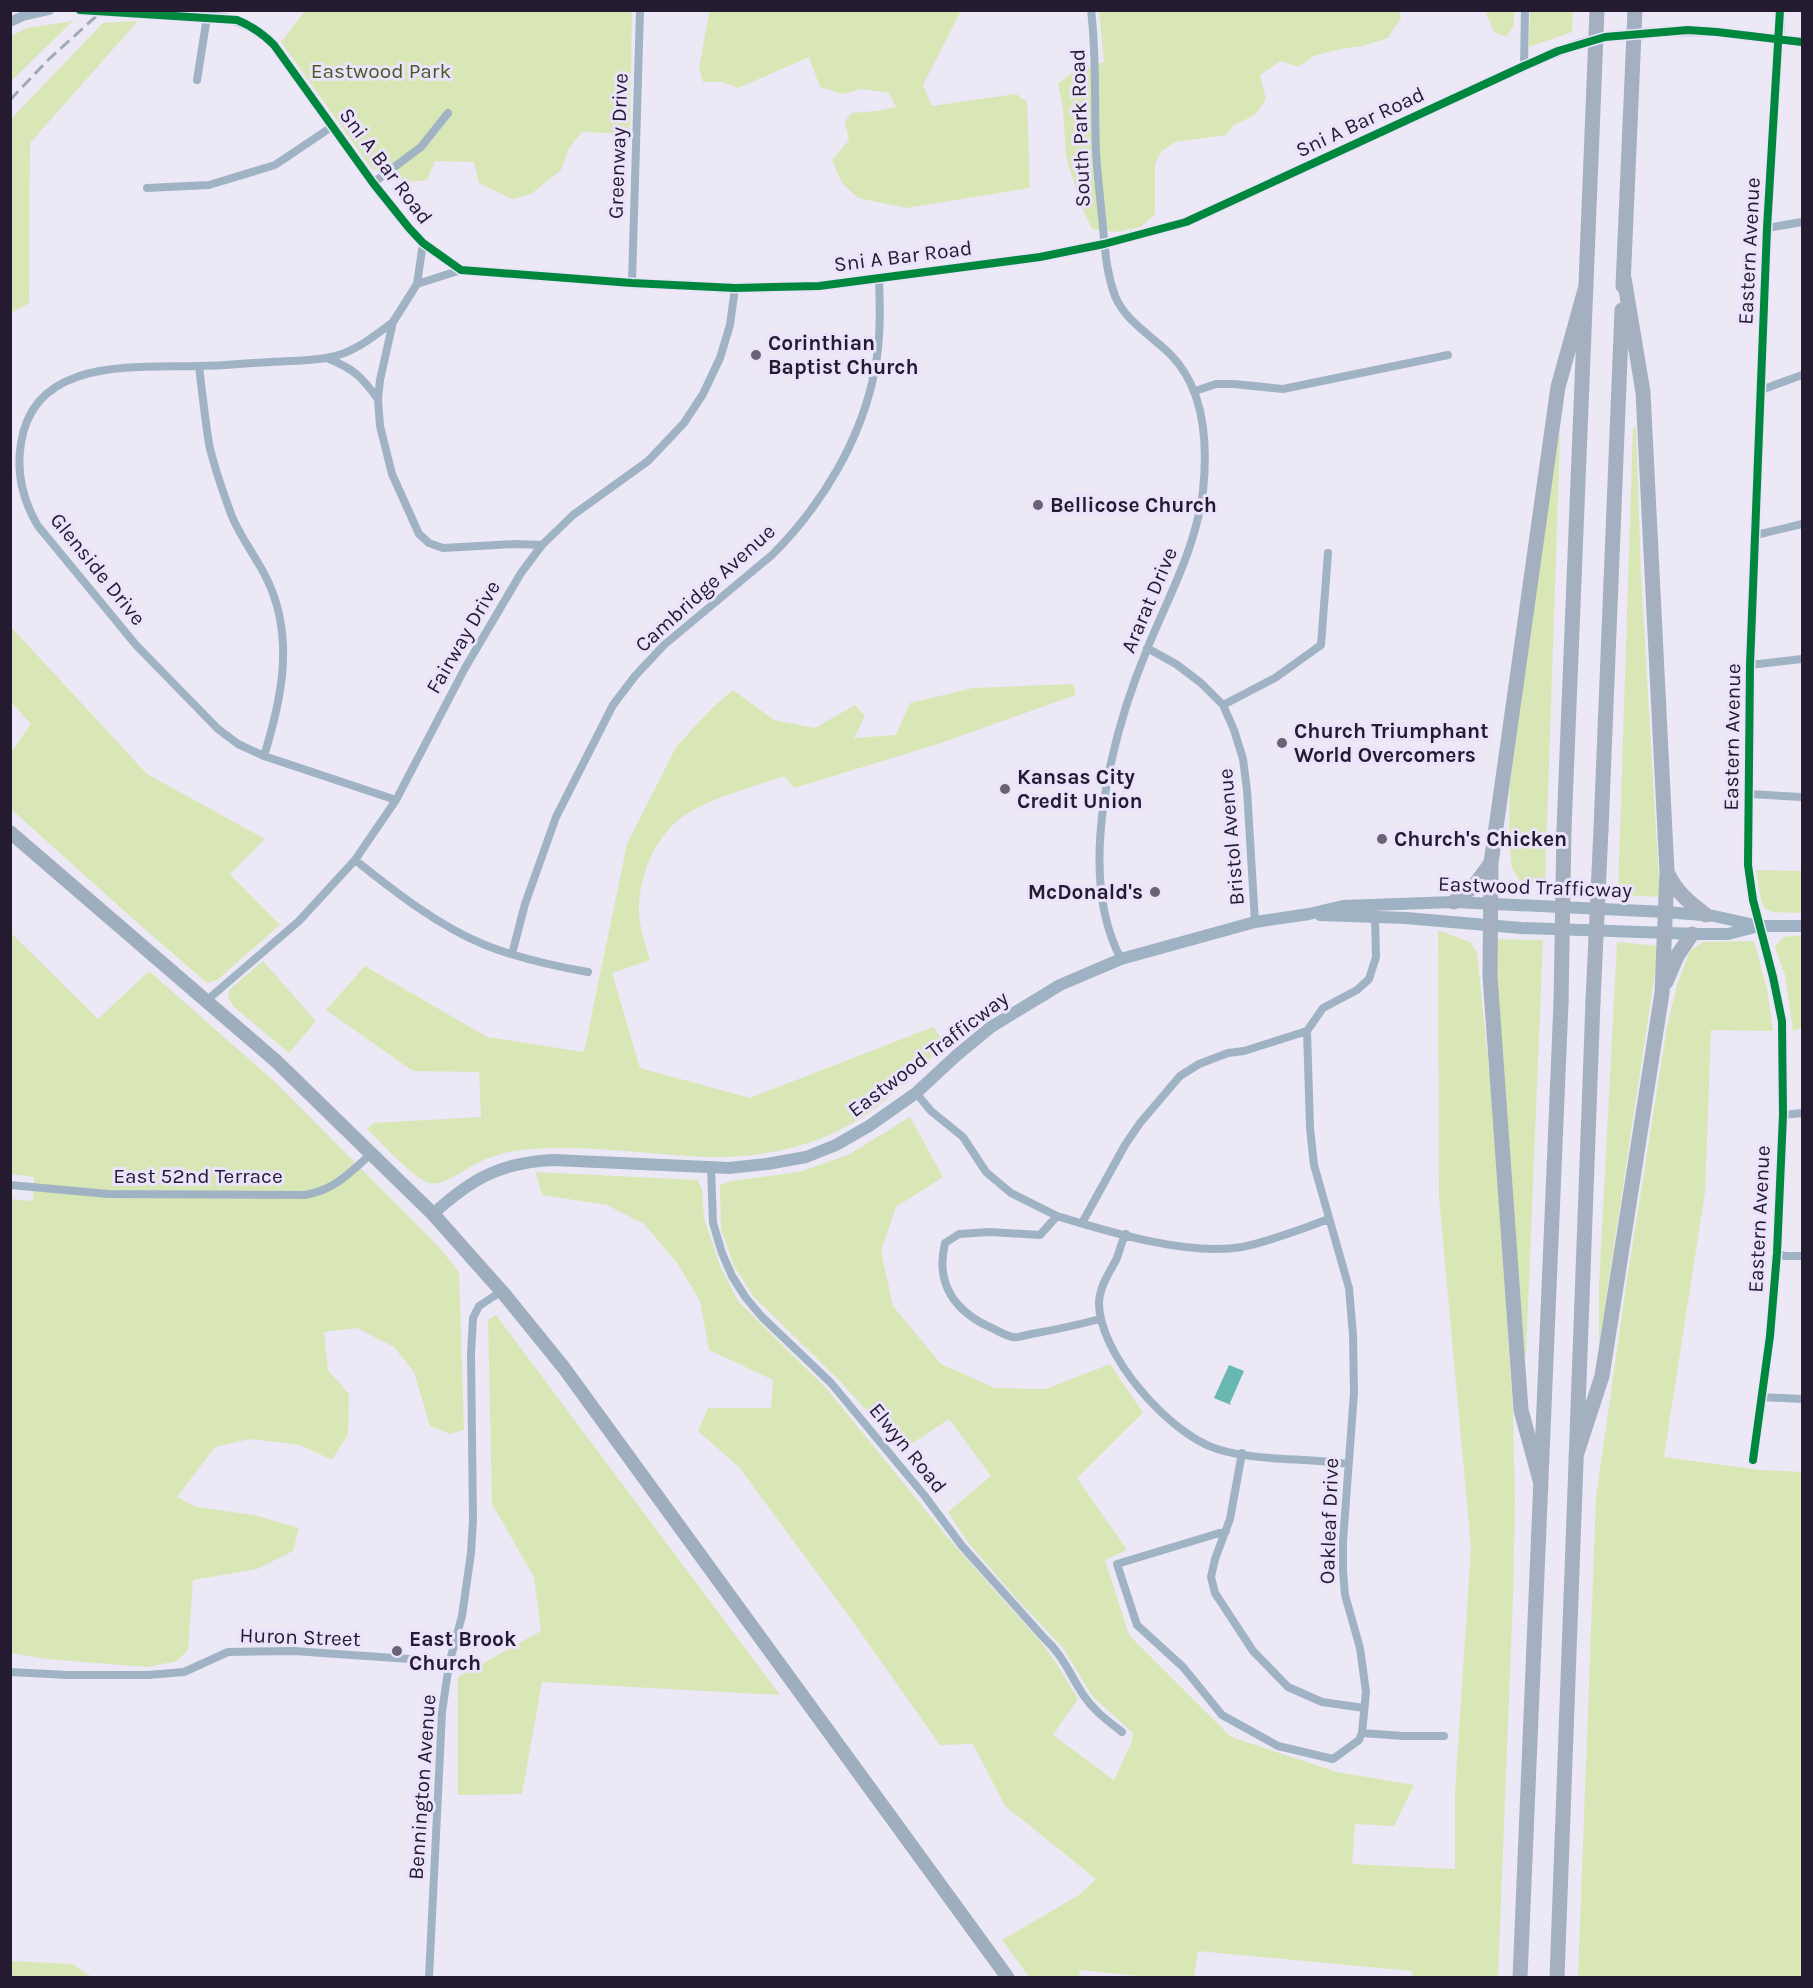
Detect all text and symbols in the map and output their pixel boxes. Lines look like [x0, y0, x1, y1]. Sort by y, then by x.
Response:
street label: South Park Road [1065, 48, 1095, 208]
park label: Eastwood Park [311, 59, 451, 83]
street label: Greenway Drive [603, 73, 633, 219]
street label: Sni A Bar Road [1292, 82, 1428, 162]
street label: Sni A Bar Road [335, 103, 437, 229]
street label: Eastern Avenue [1733, 177, 1765, 325]
street label: Sni A Bar Road [832, 236, 974, 276]
place label: Corinthian Baptist Church [768, 331, 919, 379]
marker: Corinthian Baptist Church [749, 348, 763, 362]
place label: Bellicose Church [1050, 493, 1217, 517]
marker: Bellicose Church [1031, 498, 1045, 512]
street label: Glenside Drive [45, 508, 151, 630]
street label: Cambridge Avenue [630, 519, 780, 657]
street label: Ararat Drive [1116, 544, 1182, 656]
street label: Fairway Drive [421, 576, 505, 698]
street label: Eastern Avenue [1719, 663, 1745, 811]
place label: Church Triumphant World Overcomers [1294, 719, 1488, 767]
marker: Church Triumphant World Overcomers [1275, 736, 1289, 750]
place label: Kansas City Credit Union [1017, 765, 1143, 813]
street label: Bristol Avenue [1213, 768, 1249, 906]
marker: Kansas City Credit Union [998, 782, 1012, 796]
place label: Church's Chicken [1394, 827, 1567, 851]
marker: Church's Chicken [1375, 832, 1389, 846]
street label: Eastwood Trafficway [1438, 872, 1633, 902]
place label: McDonald's [1028, 880, 1143, 904]
marker: McDonald's [1148, 885, 1162, 899]
street label: Eastwood Trafficway [843, 986, 1013, 1122]
street label: Eastern Avenue [1743, 1145, 1775, 1293]
street label: East 52nd Terrace [113, 1164, 283, 1188]
street label: Elwyn Road [864, 1398, 952, 1498]
street label: Oakleaf Drive [1315, 1457, 1343, 1585]
street label: Huron Street [239, 1623, 361, 1651]
place label: East Brook Church [409, 1627, 517, 1675]
marker: East Brook Church [390, 1644, 404, 1658]
street label: Bennington Avenue [404, 1693, 440, 1881]

